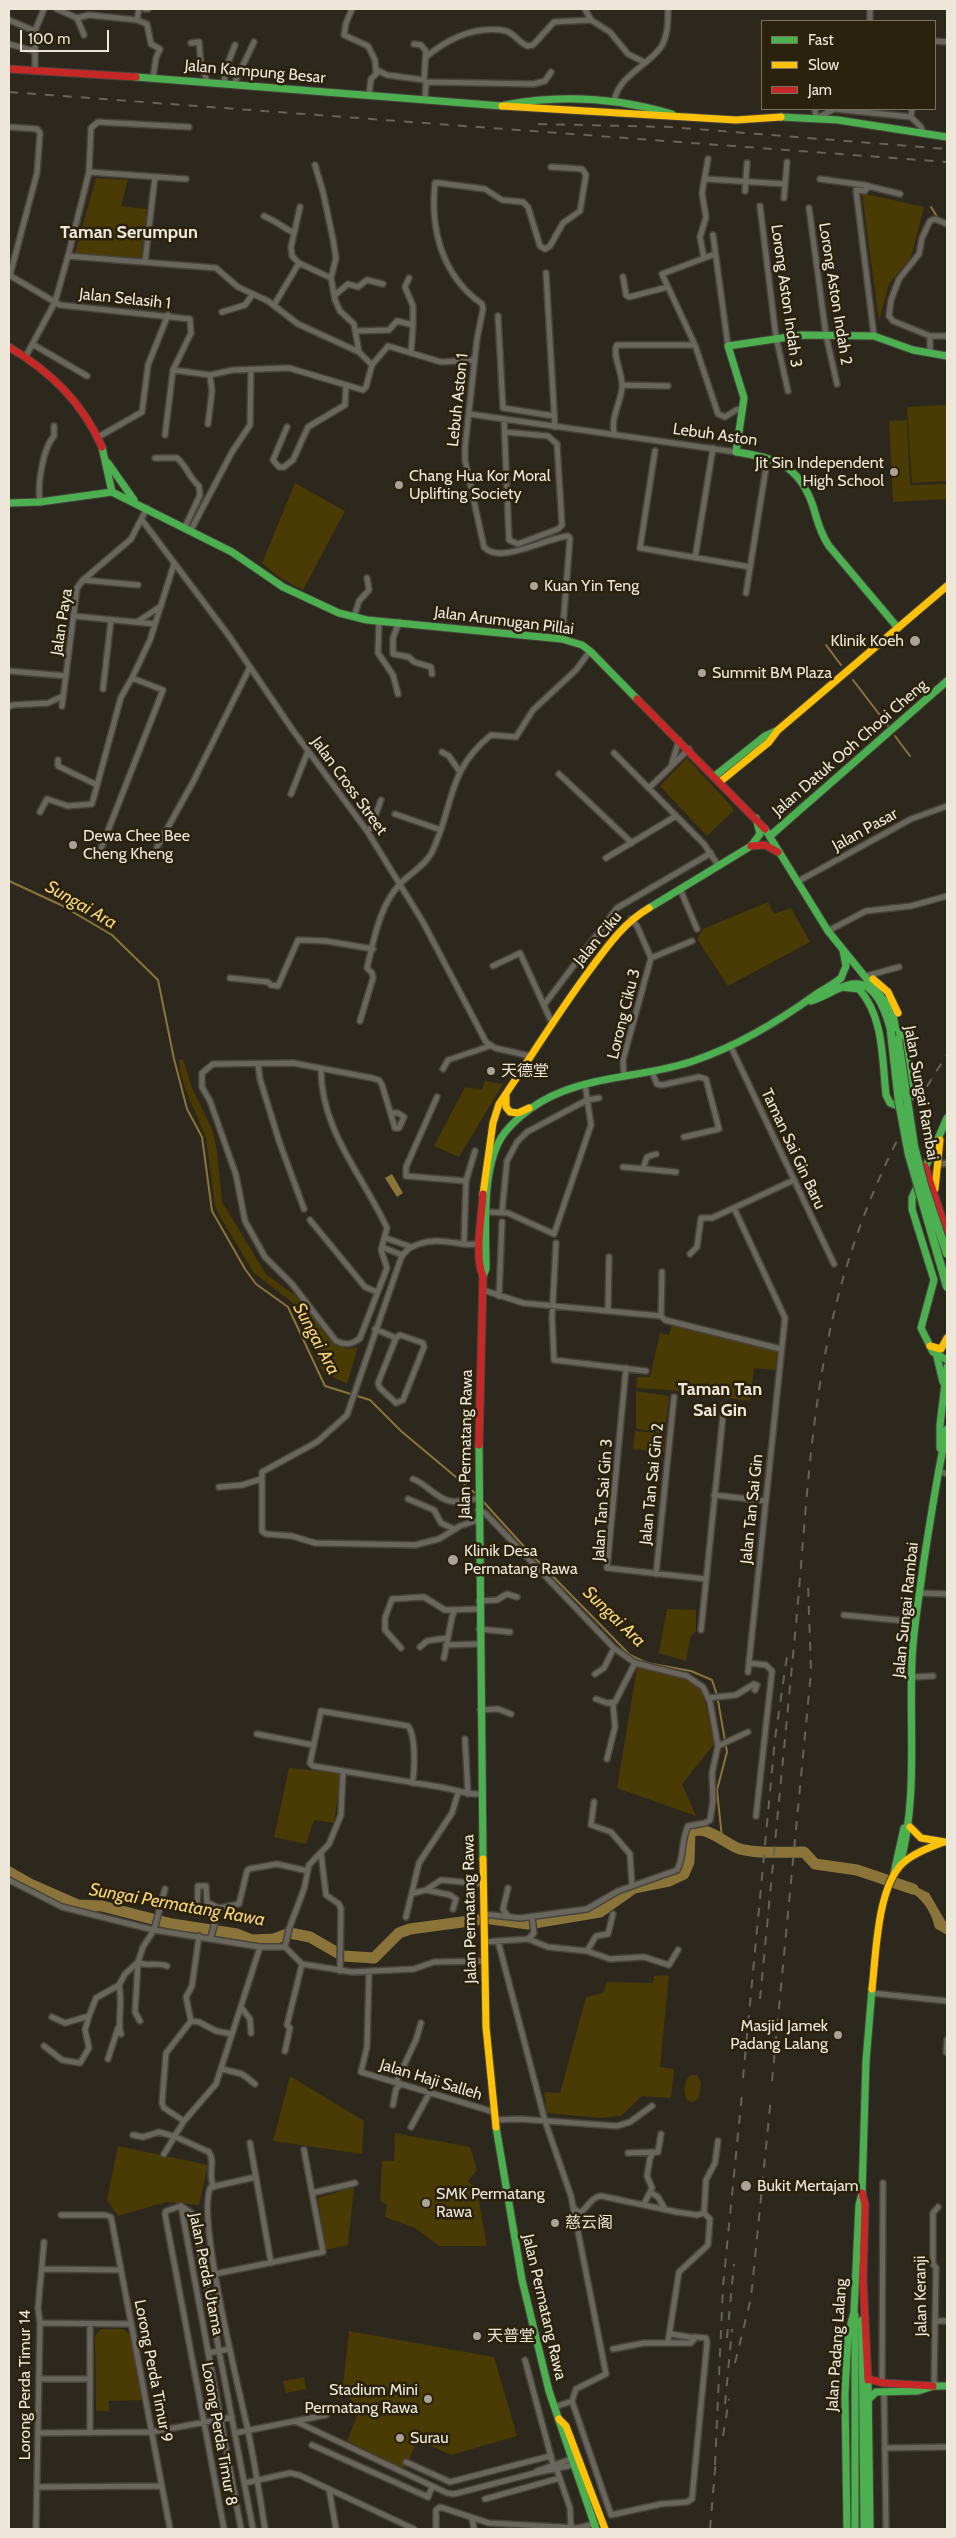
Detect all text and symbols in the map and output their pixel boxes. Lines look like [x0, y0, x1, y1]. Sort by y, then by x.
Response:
scale bar [22, 20, 111, 52]
legend [761, 20, 936, 110]
text: 100 m [28, 30, 70, 48]
text: Fast [808, 31, 833, 49]
street label: Jalan Kampung Besar [184, 56, 326, 88]
text: Slow [808, 56, 839, 74]
text: Jam [808, 81, 832, 99]
street label: Lorong Aston Indah 2 [814, 221, 856, 367]
district label: Taman Serumpun [60, 222, 198, 244]
street label: Lorong Aston Indah 3 [766, 223, 806, 369]
street label: Jalan Selasih 1 [78, 285, 172, 313]
street label: Lebuh Aston 1 [444, 352, 472, 448]
street label: Lebuh Aston [672, 420, 758, 450]
place label: Jit Sin Independent High School [755, 453, 884, 491]
place label: Chang Hua Kor Moral Uplifting Society [409, 466, 550, 504]
marker: Jit Sin Independent High School [888, 466, 900, 478]
marker: Chang Hua Kor Moral Uplifting Society [393, 479, 405, 491]
place label: Kuan Yin Teng [544, 576, 639, 596]
marker: Kuan Yin Teng [528, 580, 540, 592]
street label: Jalan Paya [47, 587, 77, 657]
street label: Jalan Arumugan Pillai [433, 603, 575, 639]
place label: Klinik Koeh [830, 631, 904, 651]
marker: Klinik Koeh [908, 634, 922, 648]
place label: Summit BM Plaza [712, 663, 832, 683]
marker: Summit BM Plaza [696, 667, 708, 679]
street label: Jalan Datuk Ooh Chooi Cheng [769, 675, 931, 821]
street label: Jalan Cross Street [307, 733, 391, 839]
street label: Jalan Pasar [829, 804, 901, 856]
place label: Dewa Chee Bee Cheng Kheng [83, 826, 190, 864]
marker: Dewa Chee Bee Cheng Kheng [67, 839, 79, 851]
water label: Sungai Ara [42, 876, 120, 934]
street label: Jalan Ciku [570, 908, 626, 970]
street label: Lorong Ciku 3 [604, 967, 644, 1061]
street label: Jalan Sungai Rambai [900, 1024, 942, 1162]
place label: 天德堂 [501, 1061, 549, 1081]
marker: 天德堂 [485, 1065, 497, 1077]
street label: Taman Sai Gin Baru [757, 1086, 829, 1212]
water label: Sungai Ara [288, 1299, 344, 1379]
street label: Jalan Permatang Rawa [455, 1369, 477, 1519]
district label: Taman Tan Sai Gin [678, 1379, 762, 1422]
street label: Jalan Tan Sai Gin 2 [636, 1422, 668, 1546]
street label: Jalan Tan Sai Gin 3 [589, 1438, 617, 1562]
street label: Jalan Tan Sai Gin [737, 1453, 767, 1565]
place label: Klinik Desa Permatang Rawa [464, 1541, 578, 1579]
street label: Jalan Sungai Rambai [889, 1541, 923, 1679]
marker: Klinik Desa Permatang Rawa [446, 1553, 460, 1567]
water label: Sungai Ara [578, 1582, 650, 1652]
street label: Jalan Permatang Rawa [459, 1834, 481, 1984]
water label: Sungai Permatang Rawa [87, 1879, 267, 1931]
place label: Masjid Jamek Padang Lalang [730, 2016, 828, 2054]
marker: Masjid Jamek Padang Lalang [832, 2029, 844, 2041]
street label: Jalan Haji Salleh [377, 2055, 485, 2105]
place label: Bukit Mertajam [757, 2176, 859, 2196]
marker: Bukit Mertajam [739, 2179, 753, 2193]
place label: SMK Permatang Rawa [436, 2184, 545, 2222]
marker: SMK Permatang Rawa [420, 2197, 432, 2209]
street label: Jalan Perda Utama [185, 2211, 227, 2337]
place label: 慈云阁 [565, 2213, 613, 2233]
marker: 慈云阁 [549, 2217, 561, 2229]
street label: Jalan Permatang Rawa [518, 2232, 570, 2382]
street label: Jalan Keranji [911, 2256, 931, 2336]
street label: Jalan Padang Lalang [823, 2278, 851, 2412]
street label: Lorong Perda Timur 9 [130, 2298, 176, 2444]
street label: Lorong Perda Timur 14 [15, 2310, 35, 2460]
place label: 天普堂 [487, 2326, 535, 2346]
marker: 天普堂 [471, 2330, 483, 2342]
street label: Lorong Perda Timur 8 [197, 2361, 241, 2507]
place label: Stadium Mini Permatang Rawa [304, 2380, 418, 2418]
marker: Stadium Mini Permatang Rawa [422, 2393, 434, 2405]
place label: Surau [410, 2428, 449, 2448]
marker: Surau [394, 2432, 406, 2444]

